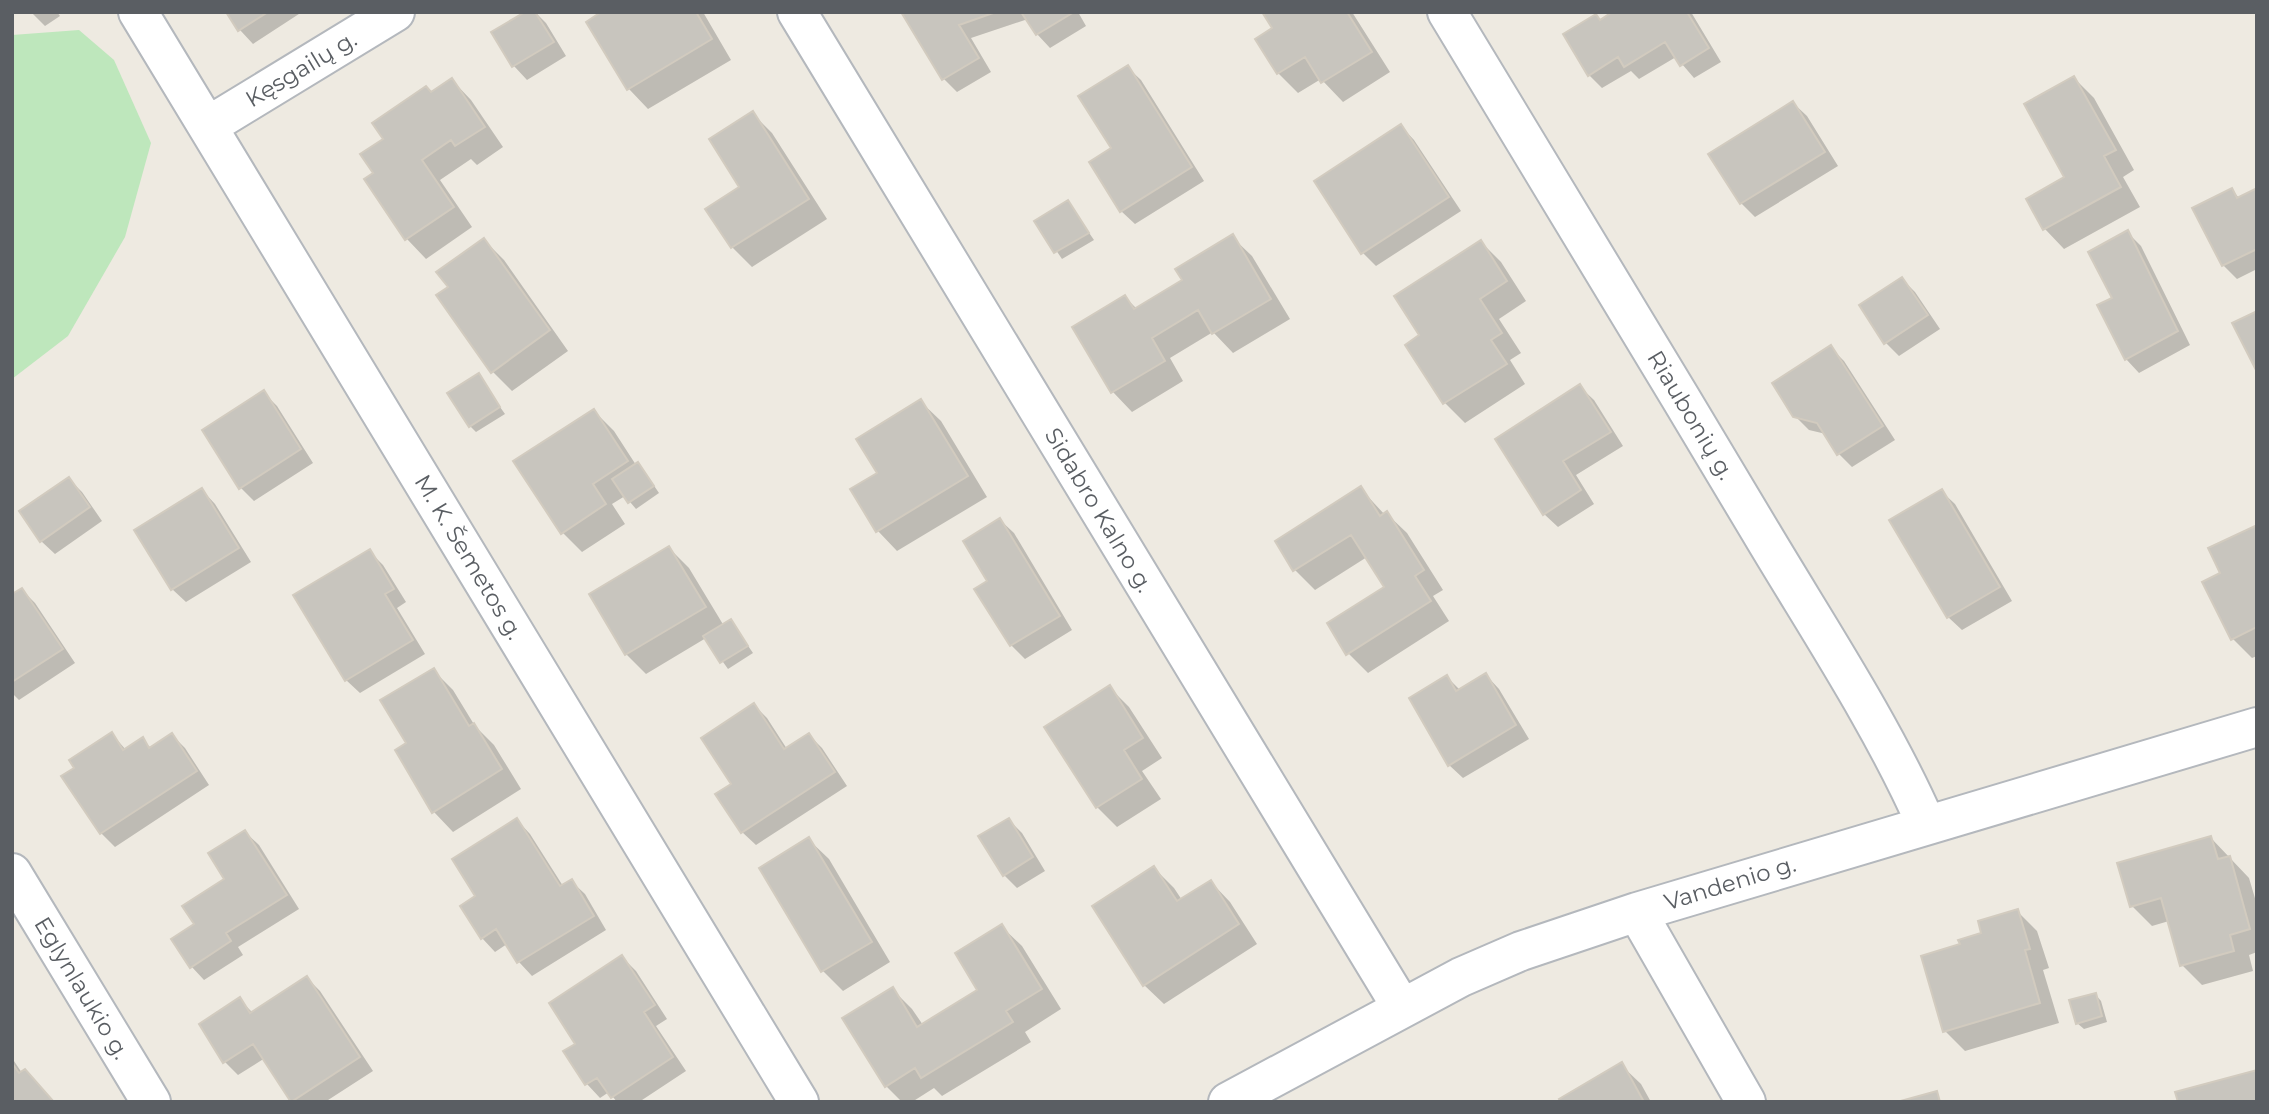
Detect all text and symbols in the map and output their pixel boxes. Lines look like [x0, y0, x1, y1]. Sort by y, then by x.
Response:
street label: Kęsgailų g. [240, 25, 362, 113]
street label: Riaubonių g. [1641, 345, 1741, 485]
street label: Sidabro Kalno g. [1039, 423, 1159, 597]
street label: M. K. Šemetos g. [409, 469, 529, 645]
street label: Vandenio g. [1661, 850, 1799, 916]
street label: Eglynlaukio g. [28, 912, 136, 1064]

